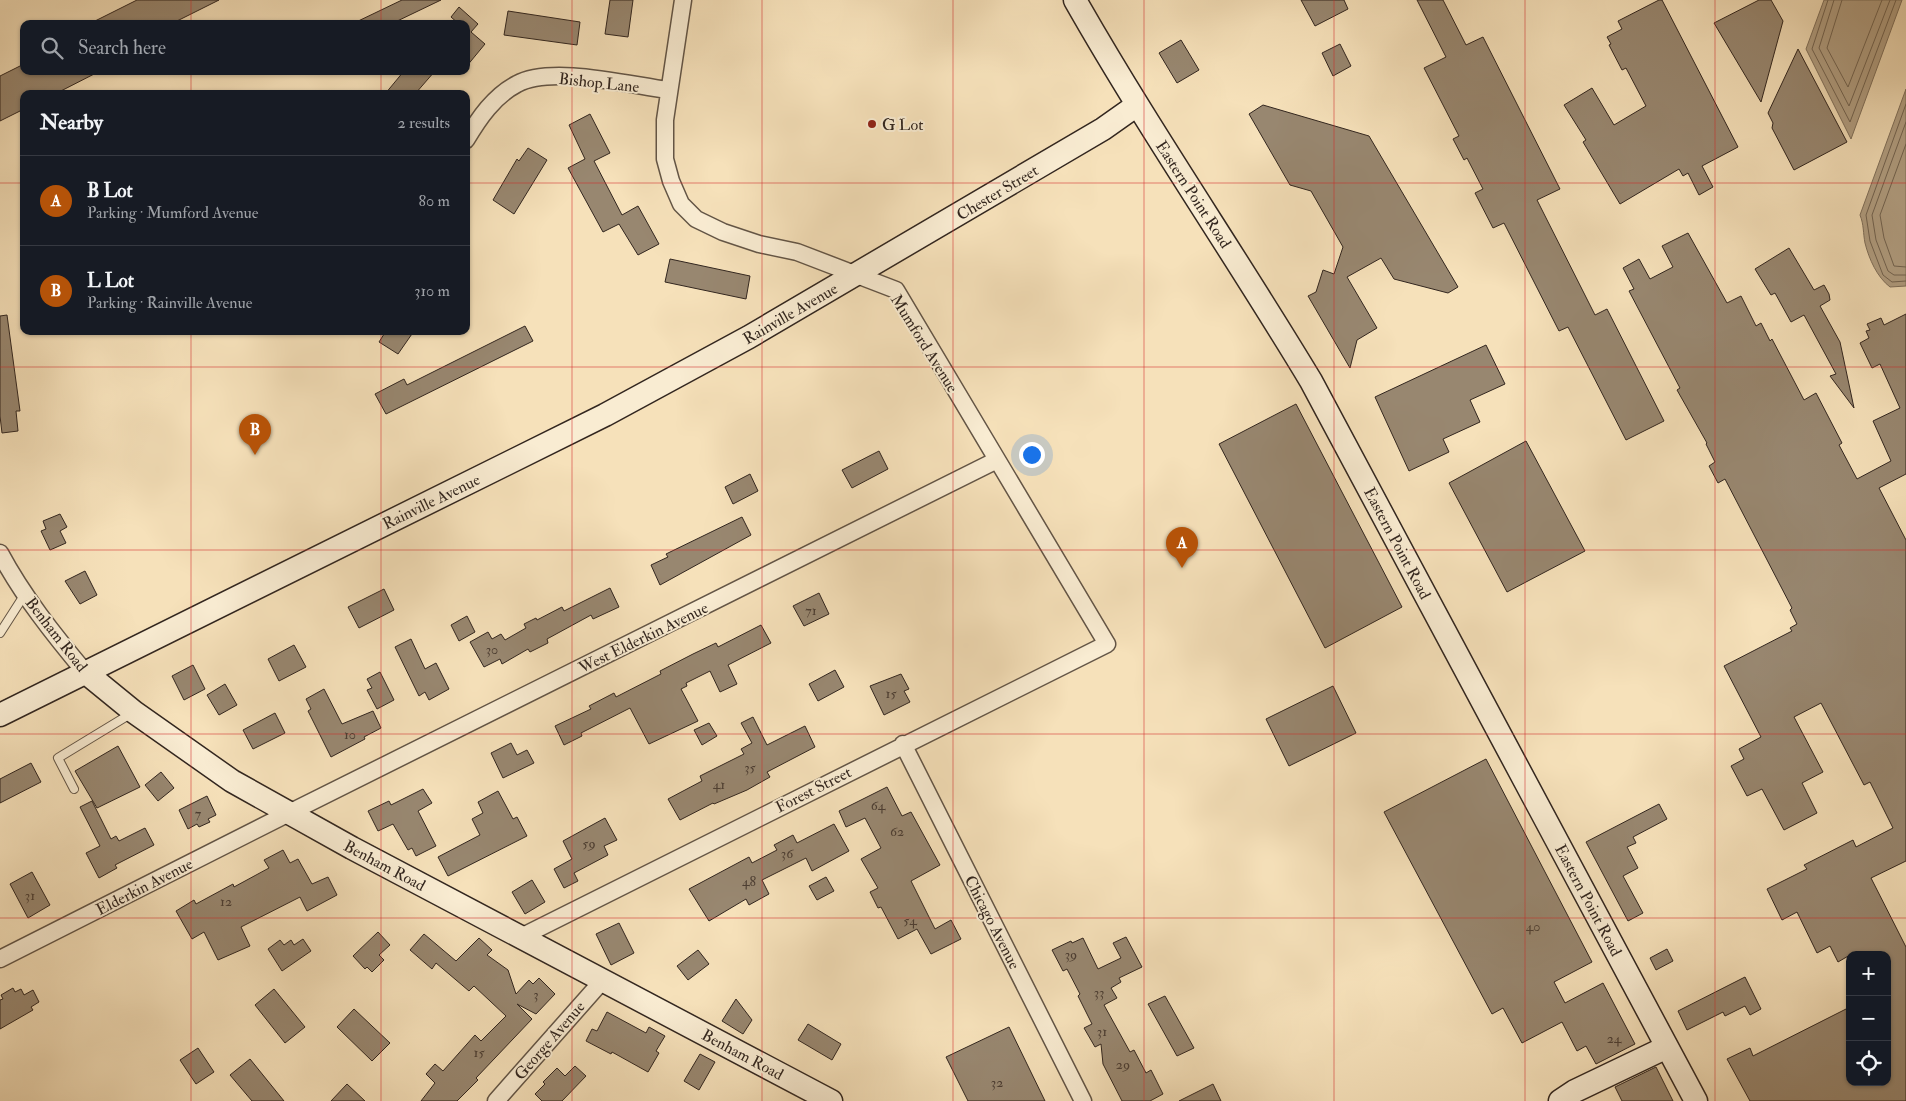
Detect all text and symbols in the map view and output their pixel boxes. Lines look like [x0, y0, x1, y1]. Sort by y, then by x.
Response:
search box [20, 20, 470, 75]
icon: search [38, 34, 66, 62]
text: Search here [78, 36, 166, 60]
street label: Bishop Lane [558, 69, 640, 98]
text: Nearby [40, 109, 103, 136]
text: 2 results [397, 113, 450, 133]
place label: G Lot [882, 115, 923, 135]
marker: G Lot [866, 118, 878, 130]
street label: Eastern Point Road [1151, 137, 1235, 252]
street label: Chester Street [953, 161, 1042, 225]
text: B Lot [87, 179, 133, 203]
text: A [51, 191, 61, 211]
text: 80 m [419, 191, 450, 211]
text: Parking · Mumford Avenue [87, 203, 259, 223]
text: L Lot [87, 269, 134, 293]
street label: Rainville Avenue [740, 279, 842, 349]
text: B [51, 281, 61, 301]
text: 310 m [414, 281, 450, 301]
street label: Mumford Avenue [886, 291, 963, 397]
text: Parking · Rainville Avenue [87, 293, 252, 313]
pin: B [239, 414, 271, 455]
your location [1019, 442, 1045, 468]
street label: Rainville Avenue [379, 470, 484, 534]
street label: Eastern Point Road [1359, 484, 1435, 603]
pin: A [1166, 527, 1198, 568]
street label: Benham Road [21, 593, 92, 676]
street label: West Elderkin Avenue [575, 598, 712, 678]
house number: 71 [805, 602, 817, 619]
house number: 30 [486, 641, 498, 658]
house number: 15 [885, 685, 897, 702]
house number: 10 [344, 726, 356, 743]
house number: 35 [744, 759, 757, 776]
street label: Forest Street [772, 762, 855, 818]
house number: 41 [713, 776, 725, 793]
house number: 64 [871, 797, 887, 814]
house number: 7 [195, 805, 202, 822]
house number: 62 [890, 823, 904, 840]
house number: 59 [582, 835, 596, 852]
street label: Benham Road [340, 836, 429, 896]
street label: Eastern Point Road [1550, 841, 1626, 960]
house number: 36 [781, 845, 794, 862]
street label: Elderkin Avenue [93, 854, 196, 920]
street label: Chicago Avenue [960, 872, 1024, 973]
house number: 48 [742, 873, 756, 890]
house number: 31 [25, 887, 35, 904]
house number: 12 [220, 893, 232, 910]
house number: 54 [903, 912, 918, 929]
house number: 40 [1526, 918, 1540, 935]
house number: 39 [1065, 946, 1077, 963]
map controls [1846, 951, 1891, 1086]
button: + [1846, 951, 1891, 996]
house number: 33 [1094, 984, 1104, 1001]
house number: 3 [533, 986, 539, 1003]
button: − [1846, 996, 1891, 1041]
street label: George Avenue [510, 997, 590, 1084]
house number: 31 [1097, 1023, 1107, 1040]
street label: Benham Road [698, 1025, 787, 1085]
house number: 24 [1607, 1030, 1623, 1047]
button: locate [1846, 1041, 1891, 1086]
house number: 15 [473, 1044, 485, 1061]
house number: 29 [1116, 1056, 1130, 1073]
house number: 32 [991, 1074, 1003, 1091]

